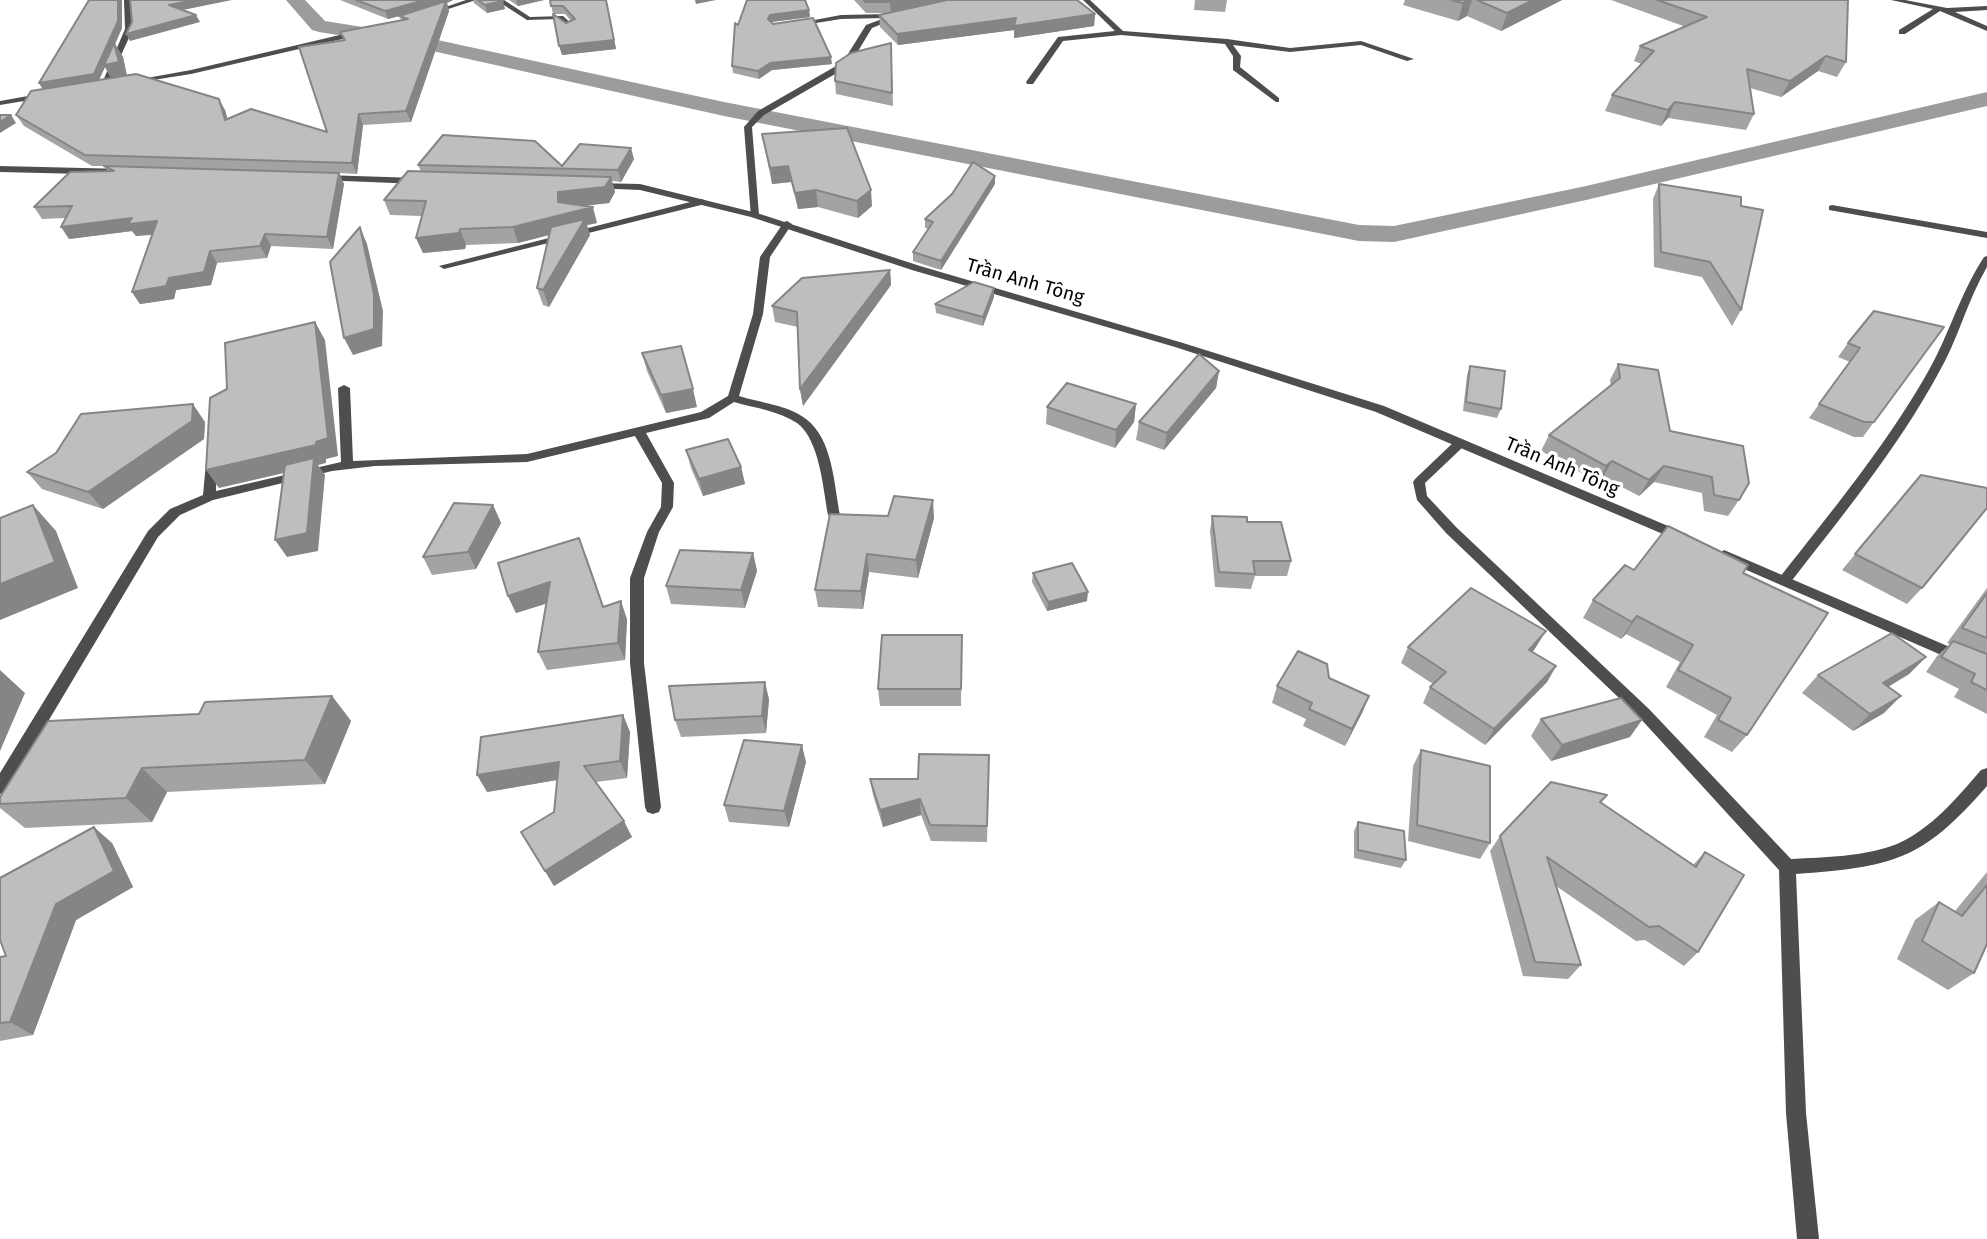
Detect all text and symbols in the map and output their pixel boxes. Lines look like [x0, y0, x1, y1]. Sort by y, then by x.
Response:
street label: Trần Anh Tông [963, 254, 1087, 310]
street label: Trần Anh Tông [1502, 433, 1622, 501]

